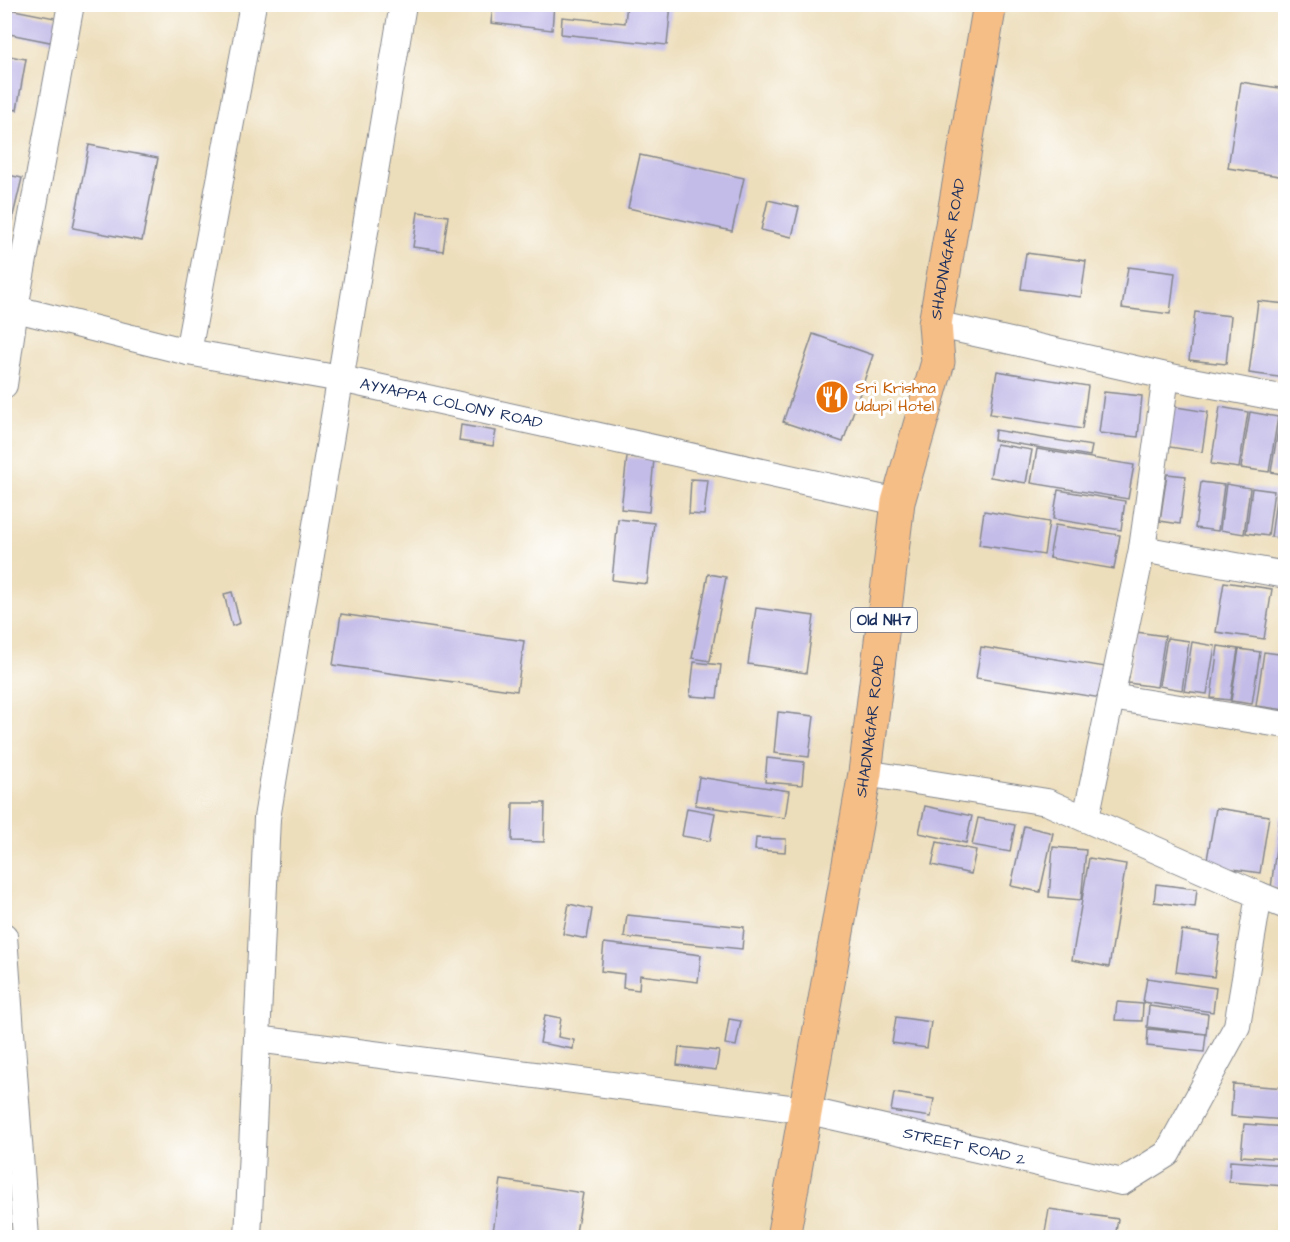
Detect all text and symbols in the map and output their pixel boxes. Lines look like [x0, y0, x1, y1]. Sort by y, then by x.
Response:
street label: SHADNAGAR ROAD [925, 177, 971, 321]
street label: AYYAPPA COLONY ROAD [358, 373, 545, 434]
place label: Sri Krishna Udupi Hotel [855, 377, 936, 417]
restaurant icon: Sri Krishna Udupi Hotel [814, 379, 850, 415]
road number: Old NH7 [851, 608, 917, 632]
street label: SHADNAGAR ROAD [850, 654, 890, 799]
street label: STREET ROAD 2 [901, 1122, 1028, 1171]

